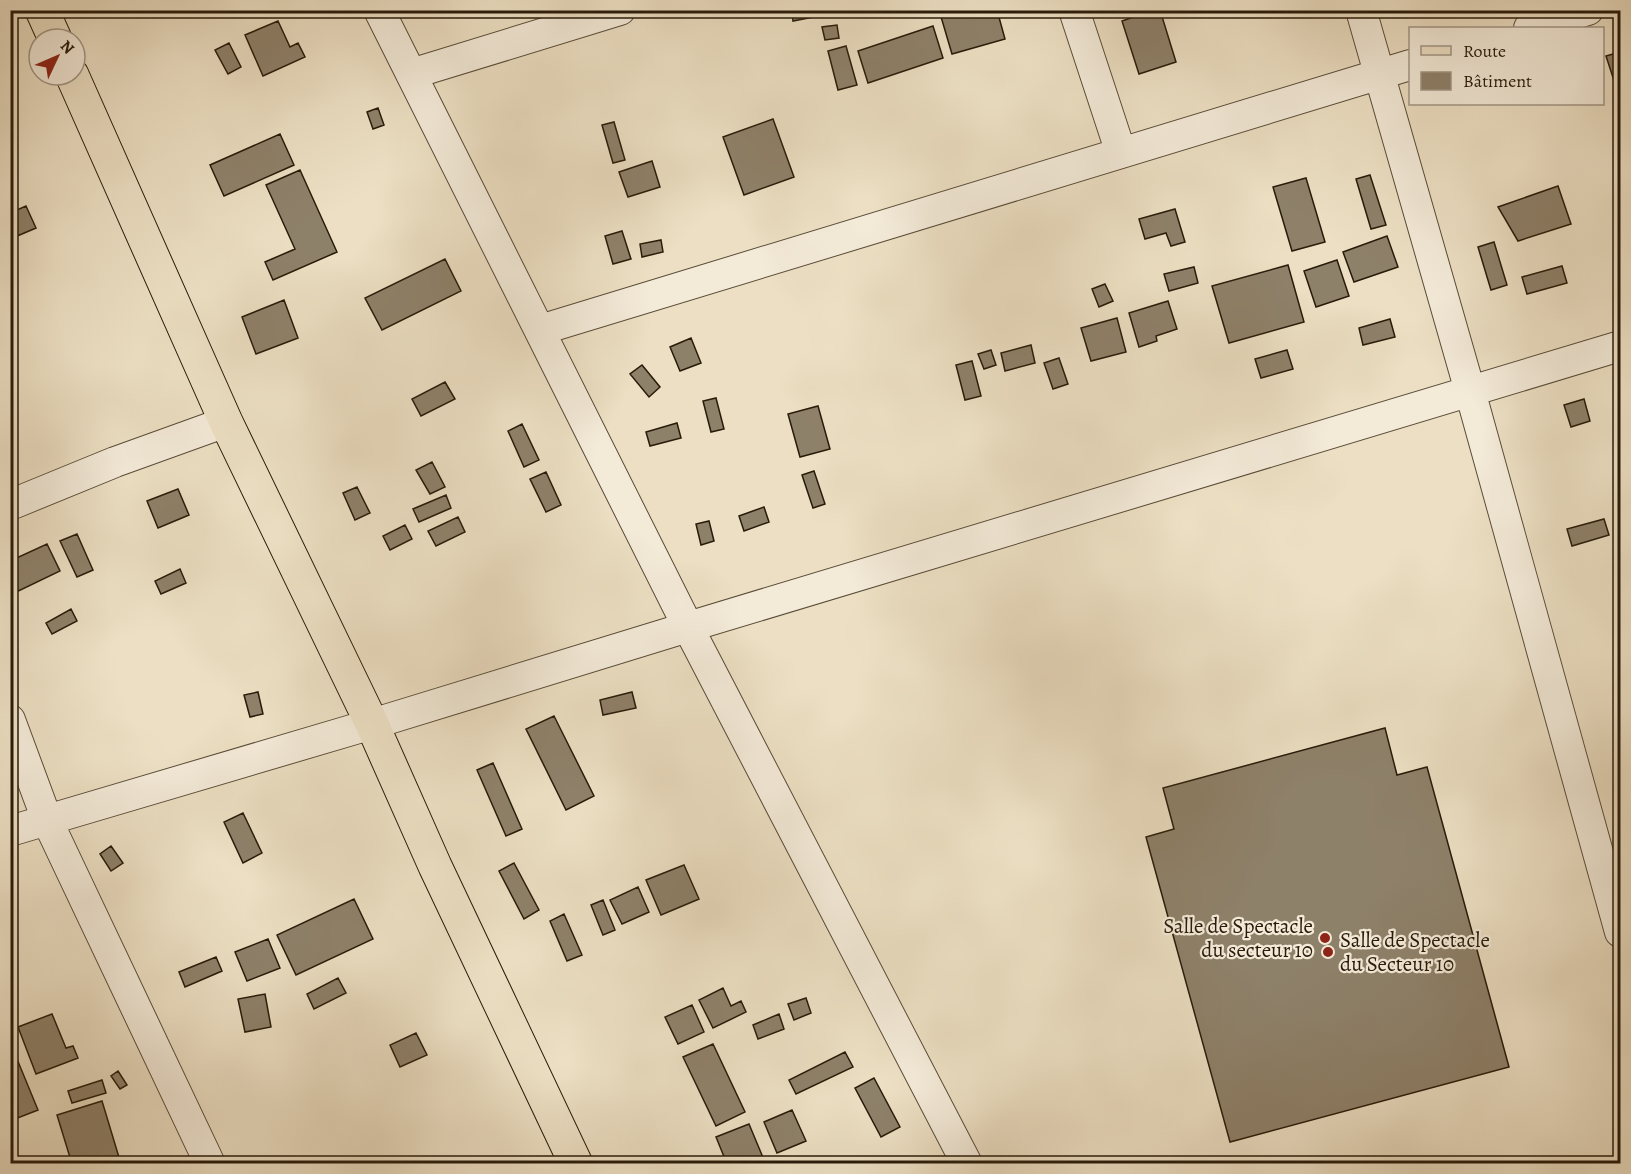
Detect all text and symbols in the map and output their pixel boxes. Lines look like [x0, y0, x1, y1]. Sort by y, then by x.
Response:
north arrow [27, 27, 87, 87]
legend [1409, 27, 1604, 105]
text: N [55, 35, 79, 59]
text: Route [1463, 39, 1506, 63]
text: Bâtiment [1463, 69, 1532, 93]
place label: Salle de Spectacle du secteur 10 [1163, 912, 1313, 964]
place label: Salle de Spectacle du Secteur 10 [1340, 926, 1490, 978]
marker: Salle de Spectacle du secteur 10 [1318, 931, 1332, 945]
marker: Salle de Spectacle du Secteur 10 [1321, 945, 1335, 959]

